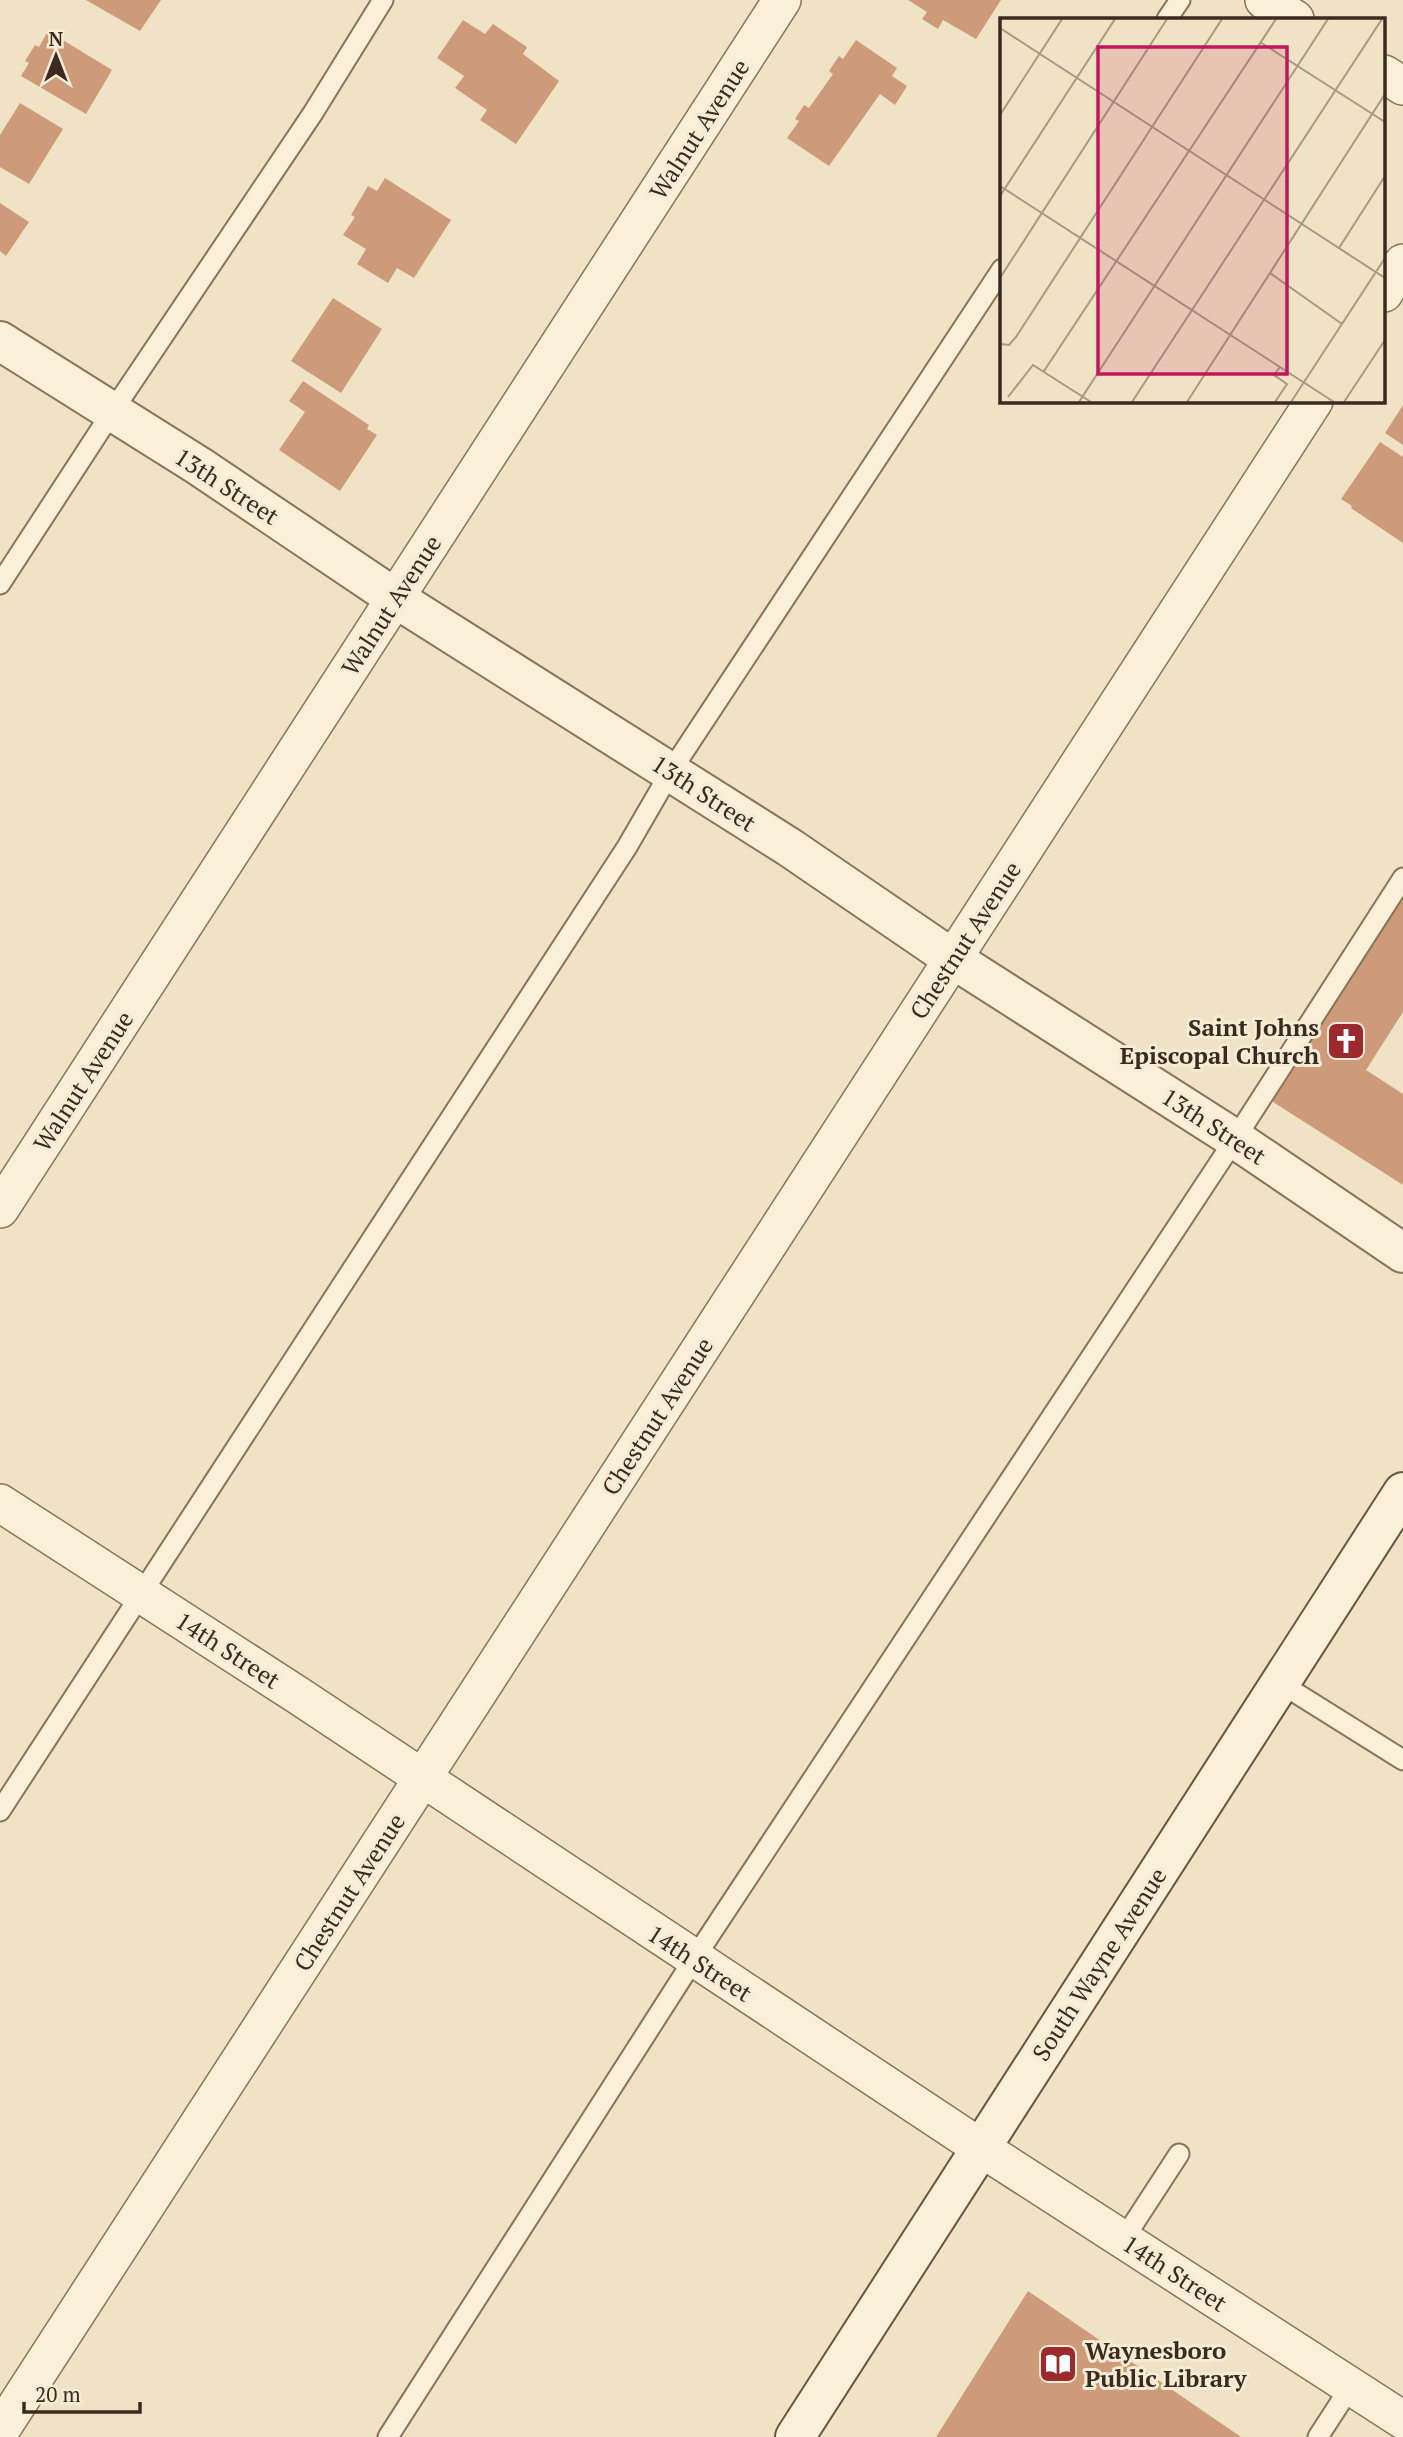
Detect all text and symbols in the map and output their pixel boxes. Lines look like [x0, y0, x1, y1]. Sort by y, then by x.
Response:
inset map [1000, 18, 1386, 402]
north arrow [21, 21, 91, 91]
text: N [49, 26, 64, 51]
street label: Walnut Avenue [642, 53, 756, 205]
street label: 13th Street [169, 440, 285, 532]
street label: Walnut Avenue [334, 529, 448, 681]
street label: 13th Street [646, 747, 762, 839]
street label: Chestnut Avenue [902, 855, 1028, 1025]
street label: Walnut Avenue [26, 1005, 140, 1157]
place label: Saint Johns Episcopal Church [1120, 1011, 1320, 1071]
church icon: Saint Johns Episcopal Church [1325, 1020, 1367, 1062]
street label: 13th Street [1156, 1080, 1272, 1172]
street label: Chestnut Avenue [594, 1331, 720, 1501]
street label: 14th Street [170, 1604, 286, 1696]
street label: Chestnut Avenue [286, 1807, 412, 1977]
street label: South Wayne Avenue [1025, 1861, 1173, 2067]
street label: 14th Street [642, 1917, 758, 2009]
street label: 14th Street [1117, 2227, 1233, 2319]
place label: Waynesboro Public Library [1085, 2334, 1248, 2394]
library icon: Waynesboro Public Library [1037, 2343, 1079, 2385]
scale bar [24, 2370, 140, 2414]
text: 20 m [35, 2380, 81, 2408]

